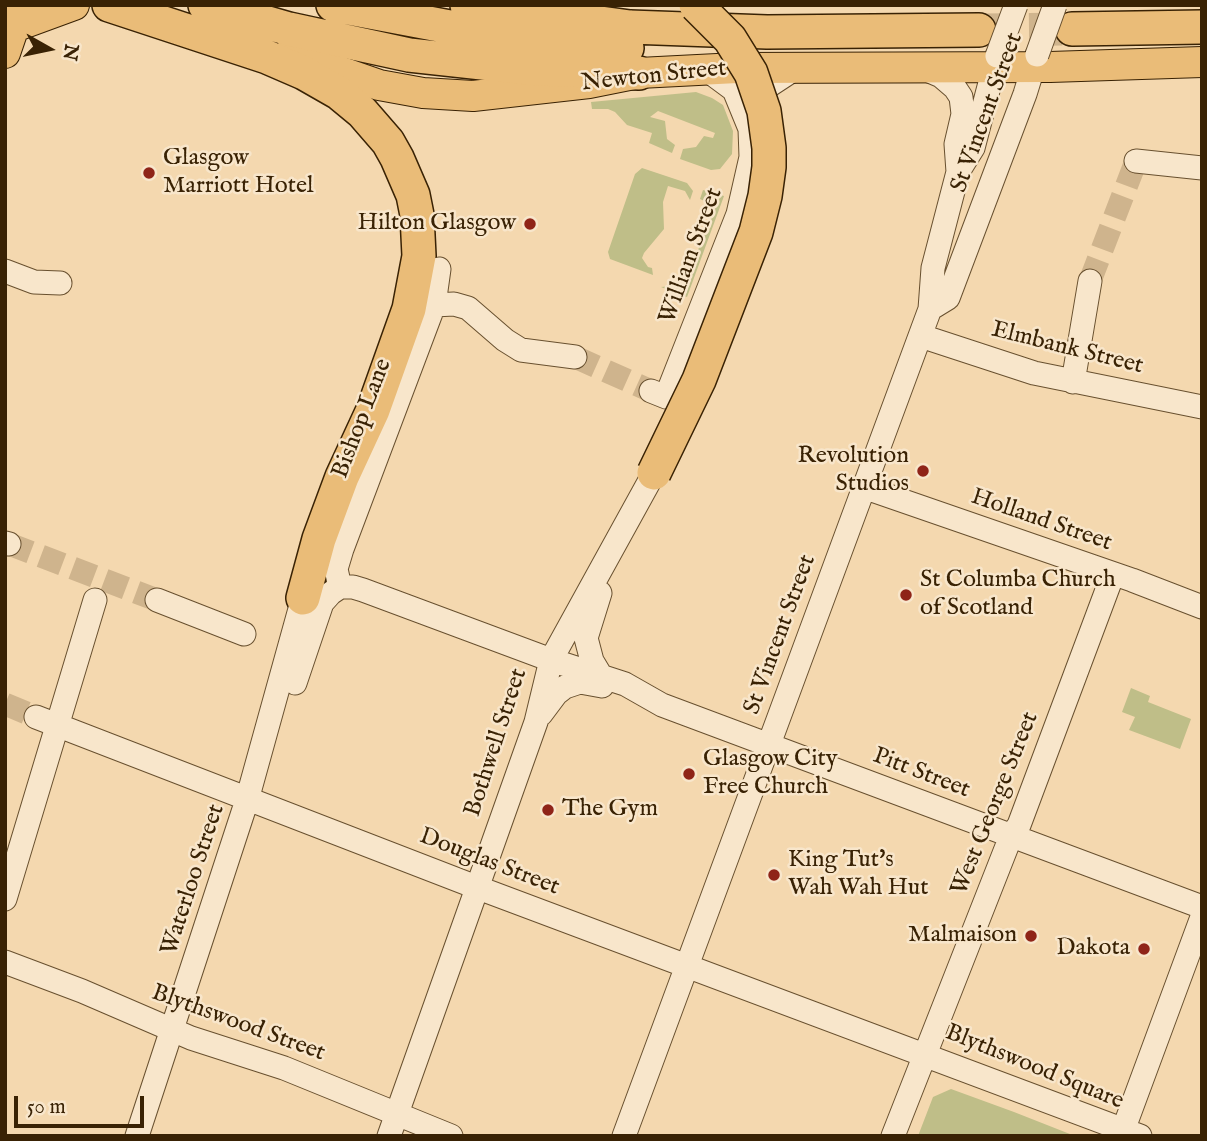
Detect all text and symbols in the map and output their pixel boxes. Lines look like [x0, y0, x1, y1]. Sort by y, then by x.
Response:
north arrow [14, 14, 84, 84]
street label: St Vincent Street [946, 29, 1030, 197]
text: N [57, 42, 83, 62]
street label: Newton Street [580, 55, 728, 99]
place label: Glasgow Marriott Hotel [163, 145, 314, 201]
marker: Glasgow Marriott Hotel [141, 165, 157, 181]
street label: William Street [654, 184, 730, 328]
place label: Hilton Glasgow [358, 210, 516, 238]
marker: Hilton Glasgow [522, 216, 538, 232]
street label: Elmbank Street [988, 316, 1146, 382]
street label: Bishop Lane [327, 355, 399, 483]
place label: Revolution Studios [797, 443, 909, 499]
marker: Revolution Studios [915, 463, 931, 479]
street label: Holland Street [967, 483, 1115, 559]
street label: St Vincent Street [739, 551, 823, 719]
place label: St Columba Church of Scotland [920, 567, 1116, 623]
marker: St Columba Church of Scotland [898, 587, 914, 603]
street label: Bothwell Street [459, 665, 535, 821]
street label: West George Street [946, 708, 1046, 900]
street label: Pitt Street [868, 742, 974, 806]
place label: Glasgow City Free Church [703, 746, 838, 802]
marker: Glasgow City Free Church [681, 766, 697, 782]
place label: The Gym [562, 796, 658, 824]
street label: Waterloo Street [156, 801, 232, 959]
marker: The Gym [540, 802, 556, 818]
street label: Douglas Street [415, 823, 563, 903]
place label: King Tut's Wah Wah Hut [788, 847, 929, 903]
marker: King Tut's Wah Wah Hut [766, 867, 782, 883]
place label: Malmaison [908, 922, 1017, 950]
marker: Malmaison [1023, 928, 1039, 944]
place label: Dakota [1056, 935, 1130, 963]
marker: Dakota [1136, 941, 1152, 957]
street label: Blythswood Street [147, 979, 329, 1069]
street label: Blythswood Square [941, 1019, 1127, 1117]
scale bar [18, 1082, 147, 1126]
text: 50 m [27, 1094, 66, 1121]

